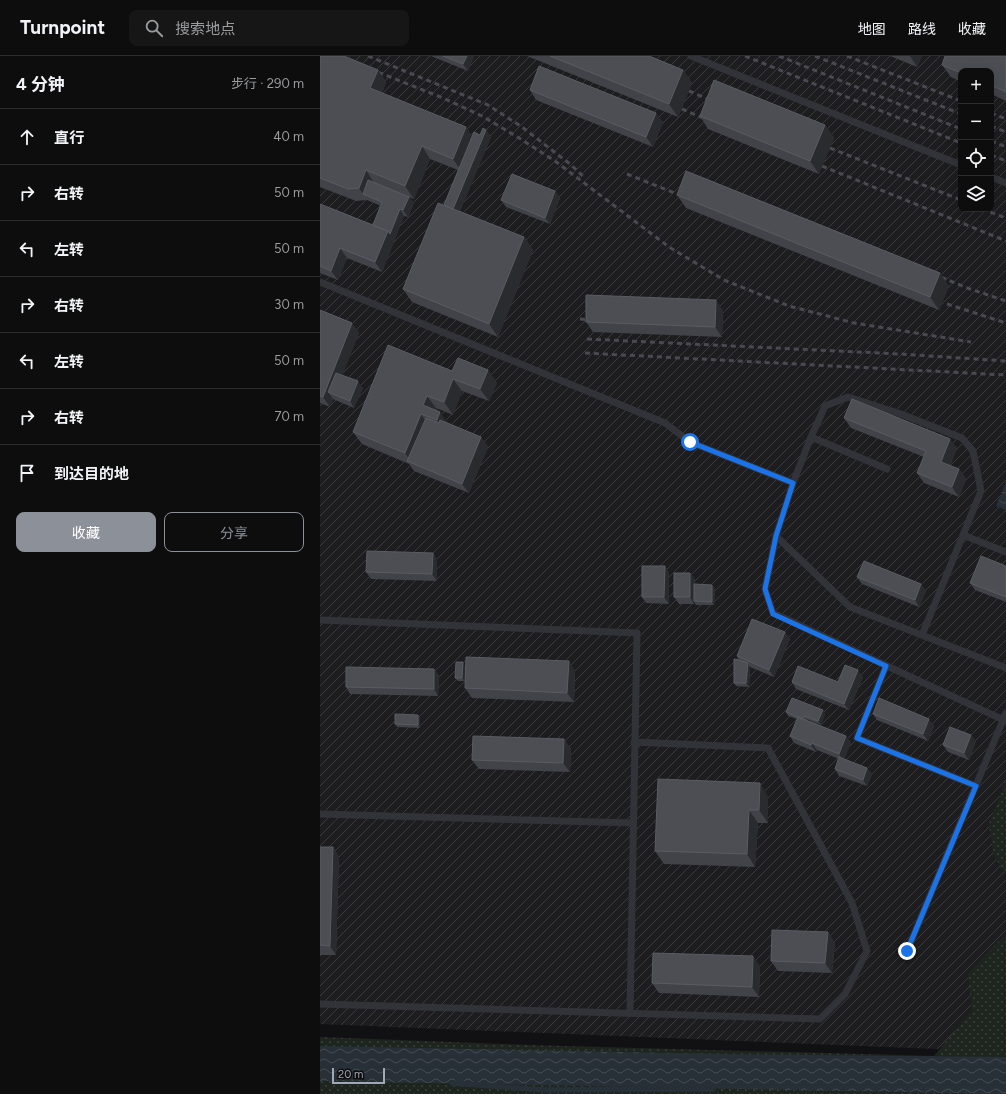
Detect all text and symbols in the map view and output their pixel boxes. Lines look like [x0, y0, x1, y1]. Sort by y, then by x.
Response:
search box [129, 10, 409, 46]
text: Turnpoint [20, 16, 105, 39]
icon: search [143, 17, 165, 39]
text: 搜索地点 [175, 20, 235, 38]
text: 地图 [858, 21, 886, 38]
text: 路线 [908, 21, 936, 38]
text: 收藏 [958, 21, 986, 38]
map controls [958, 68, 994, 212]
button: + [958, 68, 994, 104]
text: 4 分钟 [16, 74, 65, 94]
text: 步行 · 290 m [231, 76, 304, 91]
button: − [958, 104, 994, 140]
icon: ahead [16, 126, 38, 148]
text: 直行 [54, 129, 84, 147]
text: 40 m [273, 129, 304, 144]
button: locate [958, 140, 994, 176]
button: layers [958, 176, 994, 212]
icon: right [16, 182, 38, 204]
text: 右转 [54, 185, 84, 203]
text: 50 m [274, 185, 304, 200]
icon: left [16, 238, 38, 260]
text: 左转 [54, 241, 84, 259]
text: 50 m [274, 241, 304, 256]
icon: right [16, 294, 38, 316]
text: 右转 [54, 297, 84, 315]
text: 30 m [274, 297, 304, 312]
icon: left [16, 350, 38, 372]
text: 左转 [54, 353, 84, 371]
text: 50 m [274, 353, 304, 368]
icon: right [16, 406, 38, 428]
text: 右转 [54, 409, 84, 427]
text: 70 m [274, 409, 304, 424]
route start [681, 433, 699, 451]
icon: arrive [16, 462, 38, 484]
text: 到达目的地 [54, 465, 129, 483]
button: 收藏 [16, 512, 156, 552]
button: 分享 [164, 512, 304, 552]
route end [898, 942, 916, 960]
scale bar [332, 1066, 385, 1085]
text: 20 m [338, 1068, 363, 1081]

